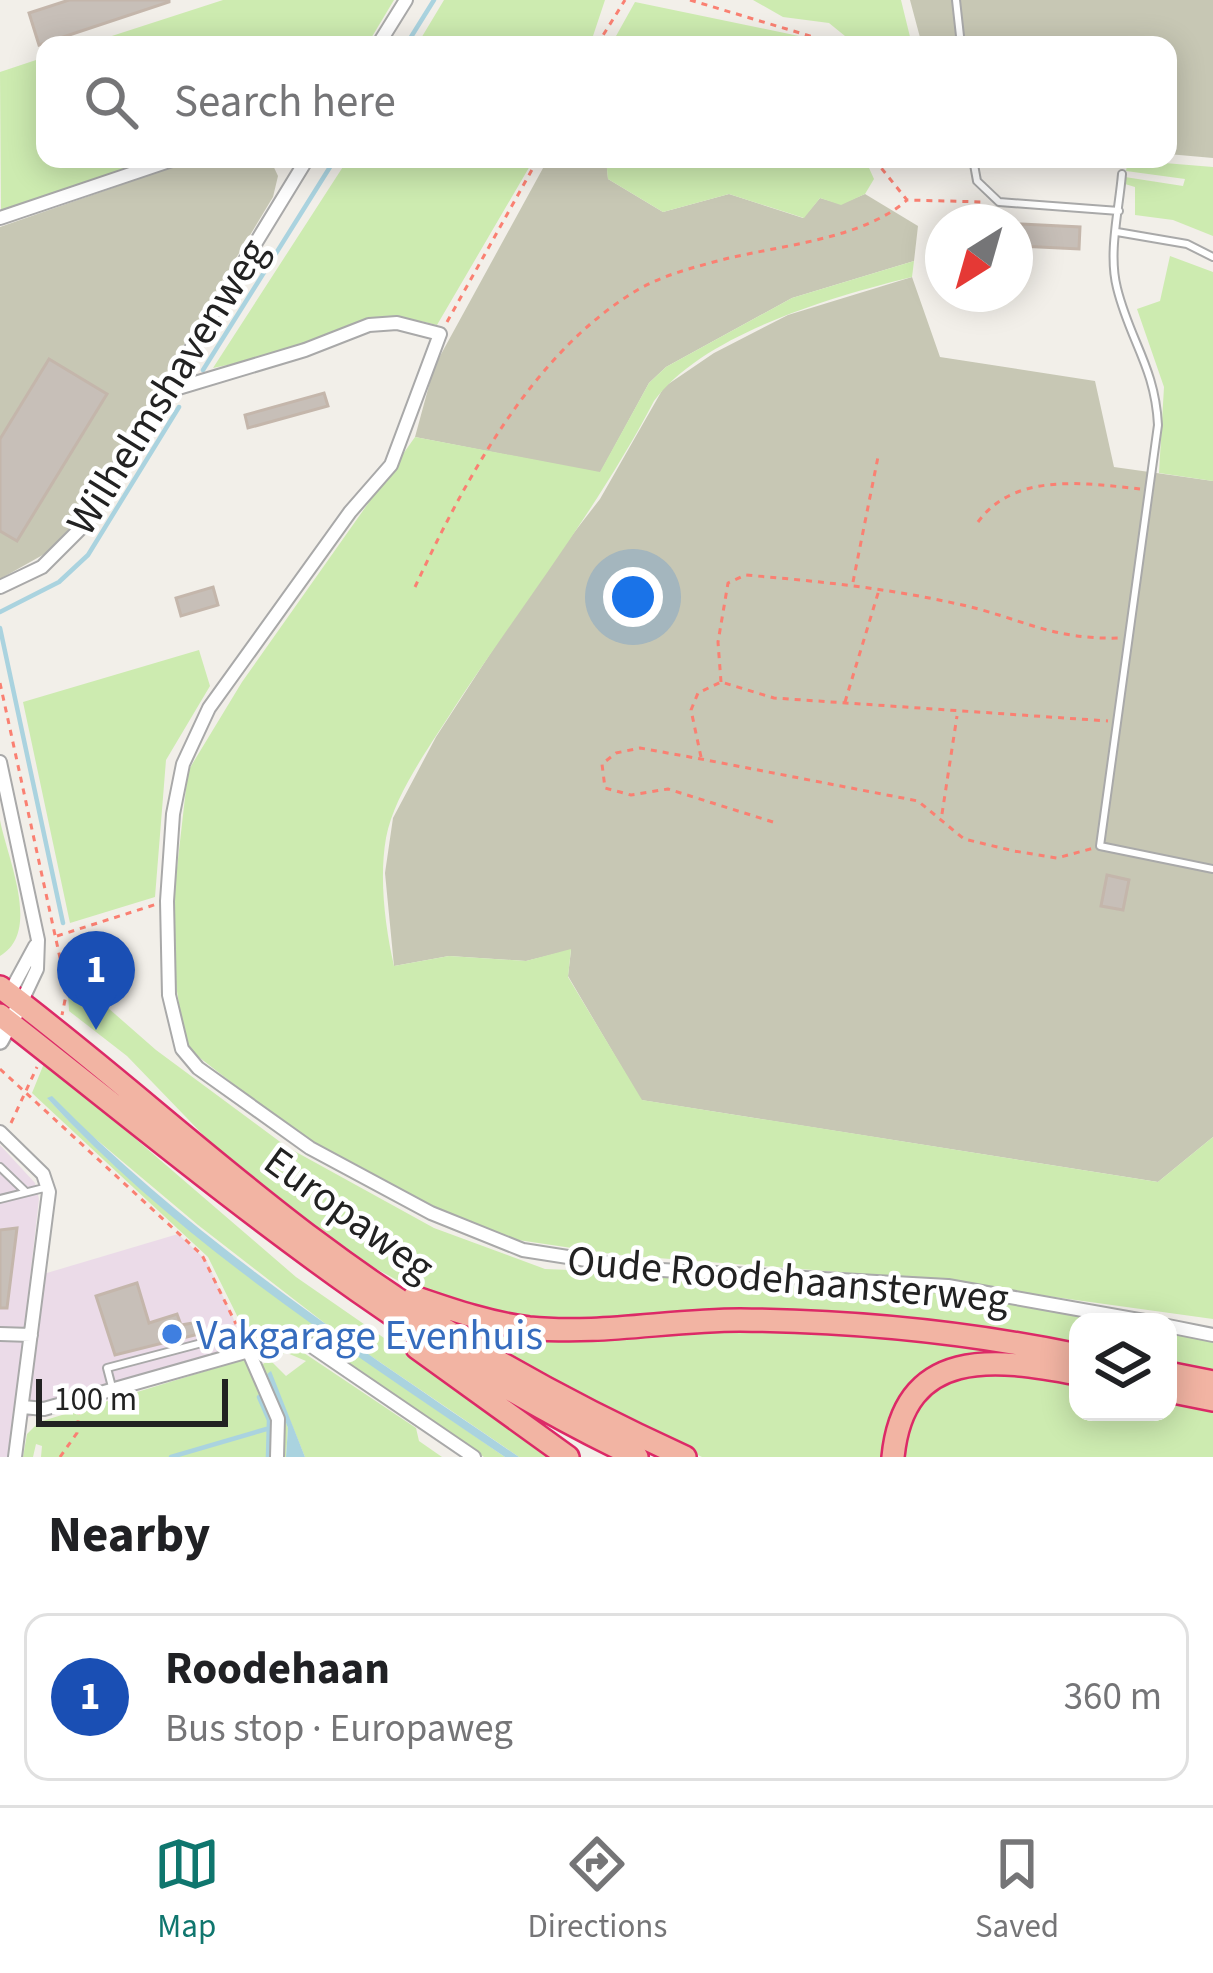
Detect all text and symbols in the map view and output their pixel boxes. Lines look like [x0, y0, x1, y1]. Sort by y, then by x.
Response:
search box [36, 36, 1177, 168]
icon: search [78, 69, 144, 135]
text: Search here [174, 70, 396, 134]
north arrow [925, 204, 1033, 312]
street label: Wilhelmshavenweg [52, 227, 283, 547]
your location [603, 567, 663, 627]
pin: 1 [57, 931, 135, 1030]
street label: Europaweg [251, 1132, 446, 1297]
street label: Oude Roodehaansterweg [565, 1231, 1011, 1329]
place label: Vakgarage Evenhuis [196, 1306, 543, 1366]
map controls [1069, 1313, 1177, 1421]
button: layers [1069, 1313, 1177, 1421]
marker: Vakgarage Evenhuis [159, 1321, 185, 1347]
scale bar [36, 1373, 228, 1426]
text: 100 m [54, 1376, 137, 1423]
text: Nearby [48, 1499, 210, 1571]
text: Roodehaan [165, 1637, 390, 1701]
text: 1 [80, 1669, 100, 1725]
text: 360 m [1064, 1669, 1162, 1725]
text: Bus stop · Europaweg [165, 1701, 513, 1757]
tab: Map [154, 1831, 220, 1950]
tab: Directions [528, 1831, 667, 1950]
tab: Saved [975, 1831, 1059, 1950]

